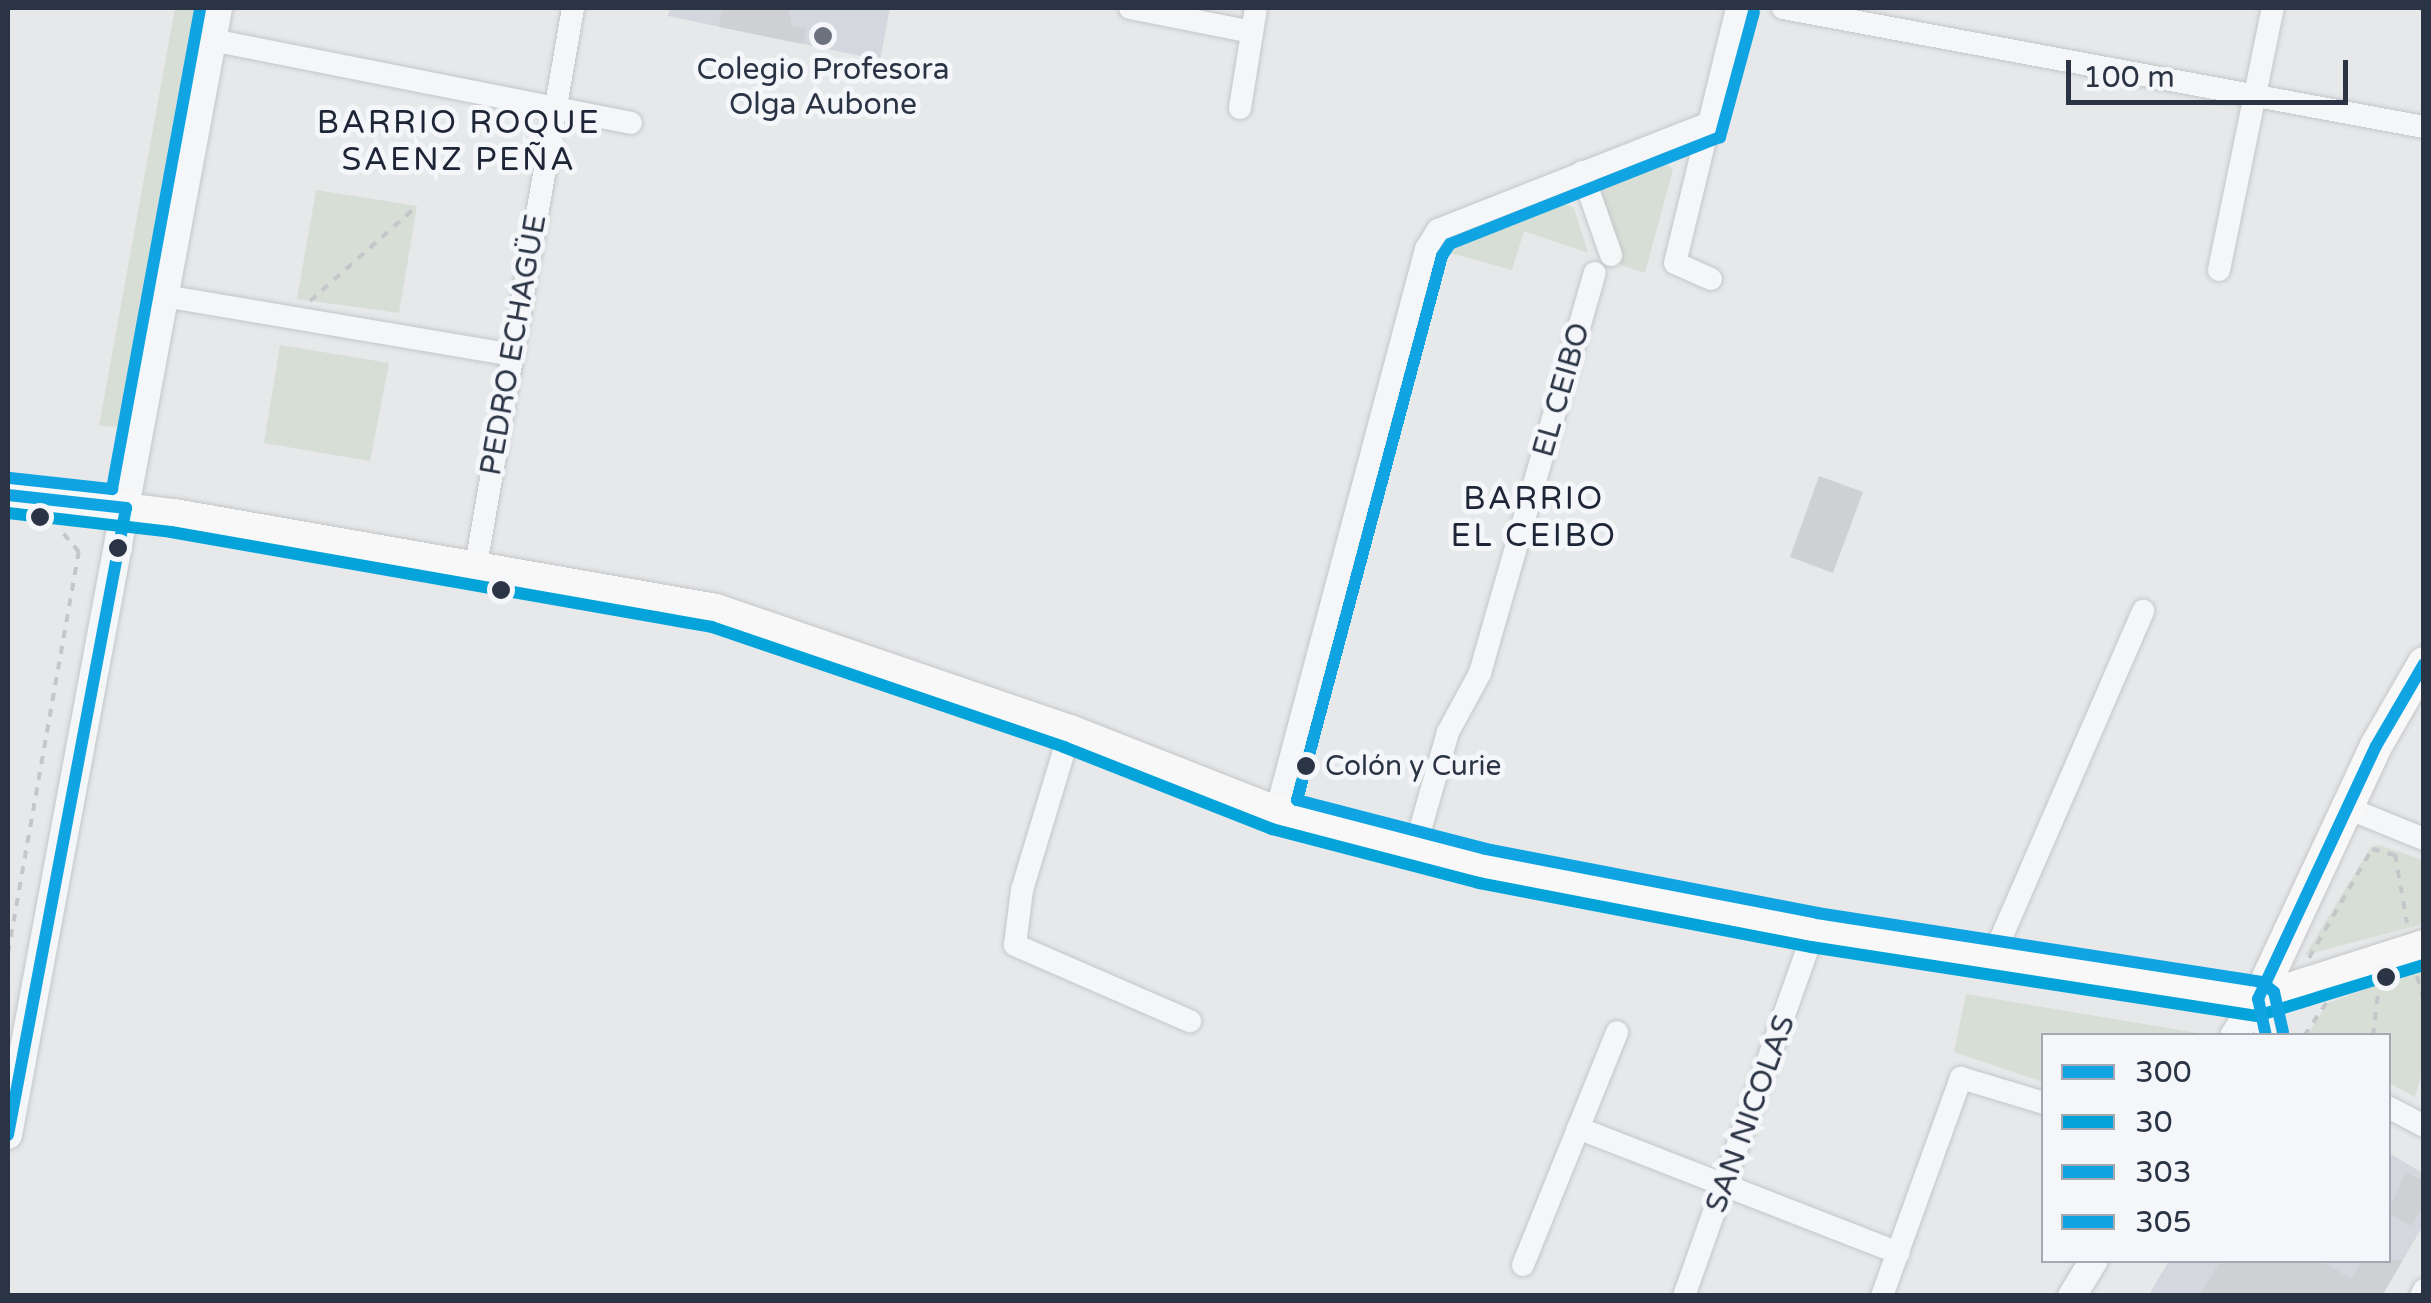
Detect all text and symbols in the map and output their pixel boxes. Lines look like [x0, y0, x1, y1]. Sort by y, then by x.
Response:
marker: Colegio Profesora Olga Aubone [812, 25, 834, 47]
scale bar [2071, 40, 2354, 102]
place label: Colegio Profesora Olga Aubone [696, 52, 950, 122]
text: 100 m [2083, 59, 2175, 96]
district label: BARRIO ROQUE SAENZ PEÑA [317, 105, 601, 180]
street label: PEDRO ECHAGÜE [473, 212, 555, 478]
street label: EL CEIBO [1526, 319, 1598, 461]
district label: BARRIO EL CEIBO [1450, 481, 1618, 556]
unlabelled marker [30, 507, 50, 527]
unlabelled marker [108, 538, 128, 558]
unlabelled marker [491, 580, 511, 600]
place label: Colón y Curie [1325, 749, 1501, 783]
marker: Colón y Curie [1296, 756, 1316, 776]
unlabelled marker [2376, 967, 2396, 987]
street label: SAN NICOLAS [1699, 1010, 1803, 1218]
legend [2041, 1033, 2391, 1263]
text: 300 [2135, 1054, 2192, 1091]
text: 30 [2135, 1104, 2173, 1141]
text: 303 [2135, 1154, 2192, 1191]
text: 305 [2135, 1204, 2192, 1241]

